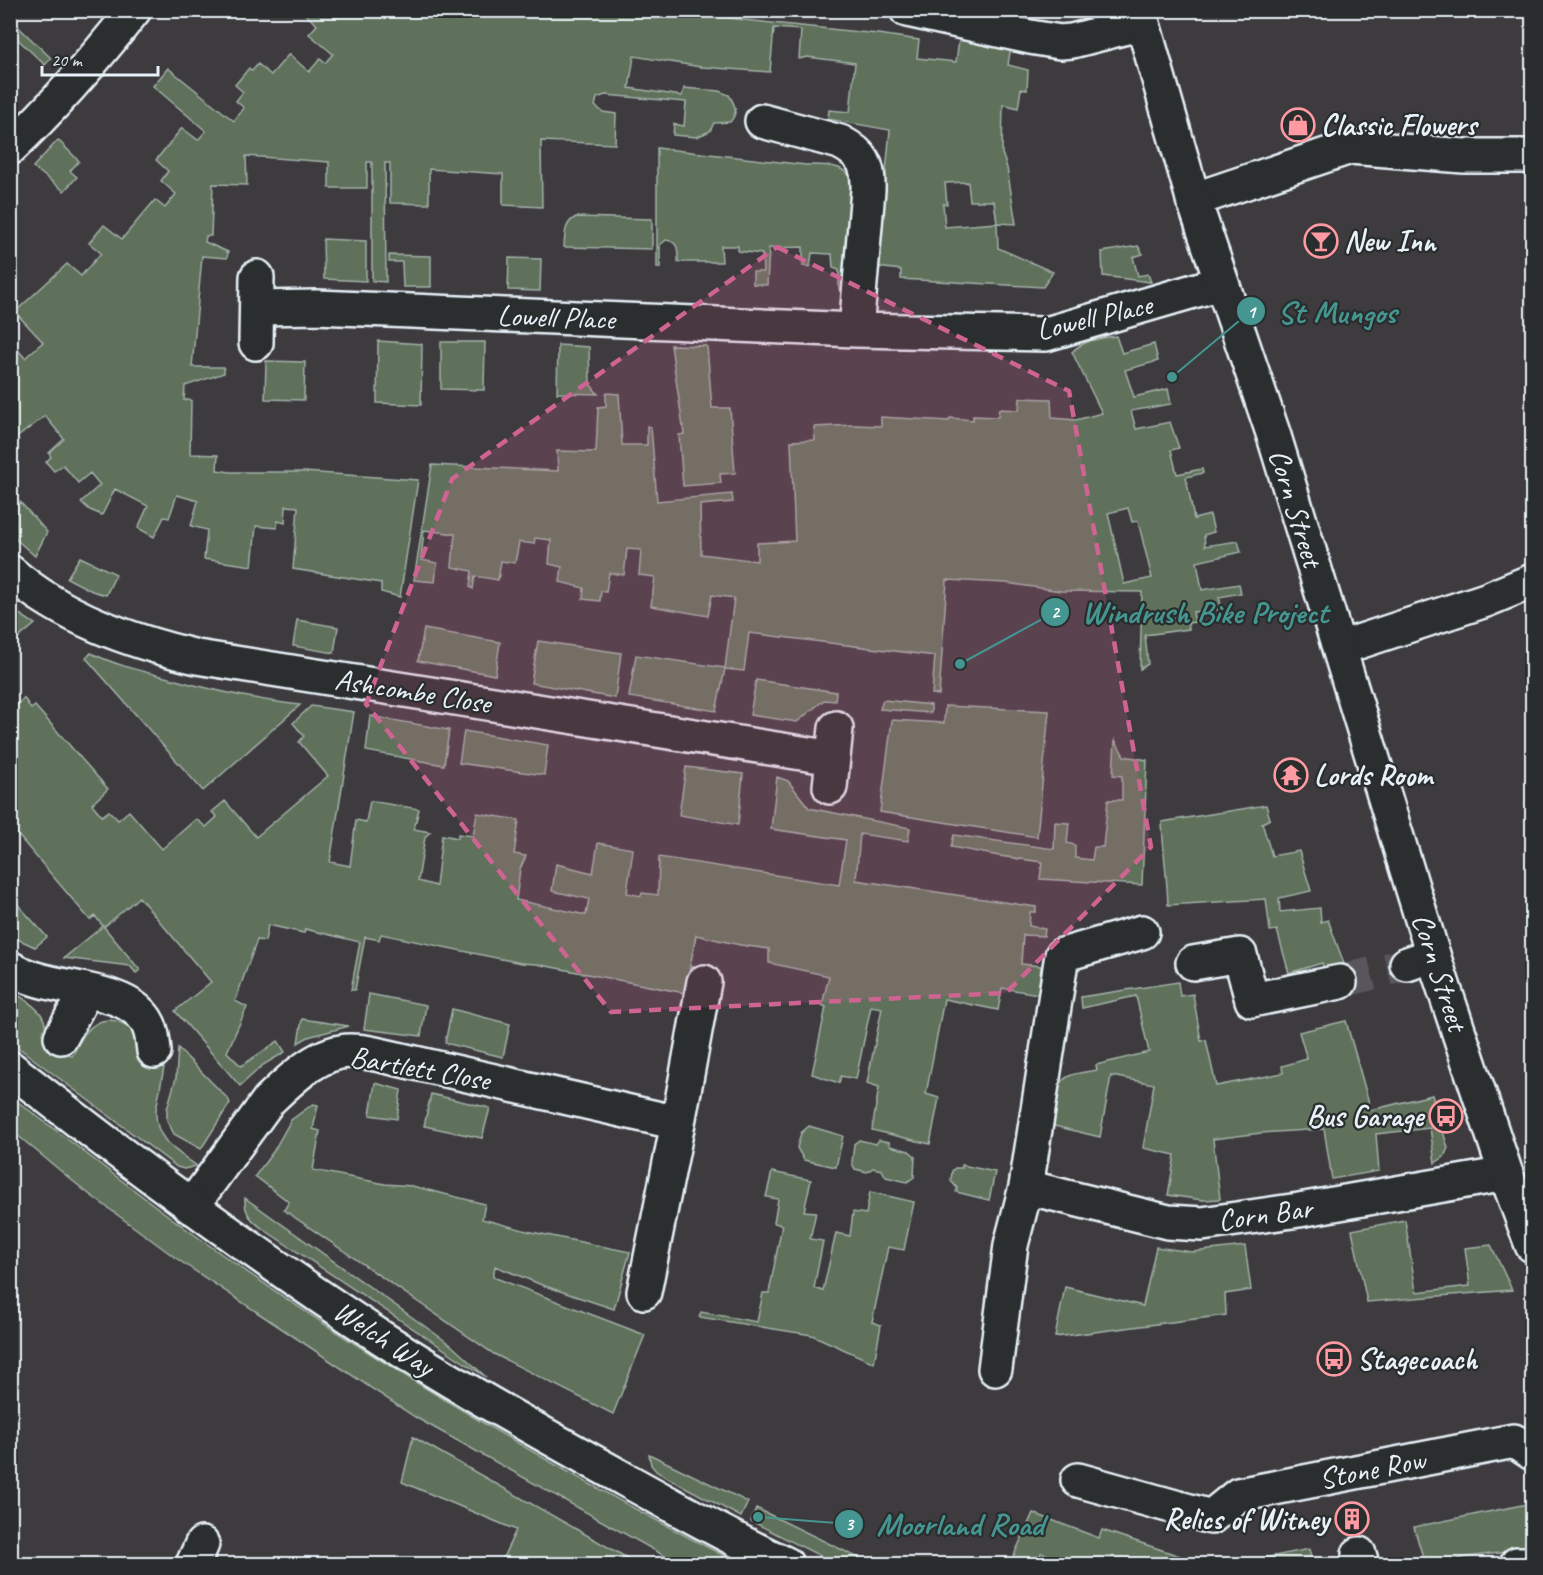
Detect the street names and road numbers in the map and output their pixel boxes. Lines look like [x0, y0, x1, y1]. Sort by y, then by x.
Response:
street label: Lowell Place [1032, 285, 1158, 349]
street label: Lowell Place [497, 296, 618, 338]
street label: Corn Street [1260, 445, 1333, 574]
street label: Ashcombe Close [332, 660, 496, 722]
street label: Corn Street [1403, 909, 1478, 1038]
street label: Bartlett Close [347, 1037, 495, 1099]
street label: Corn Bar [1216, 1188, 1317, 1239]
street label: Welch Way [327, 1291, 444, 1386]
street label: Stone Row [1316, 1440, 1431, 1498]

